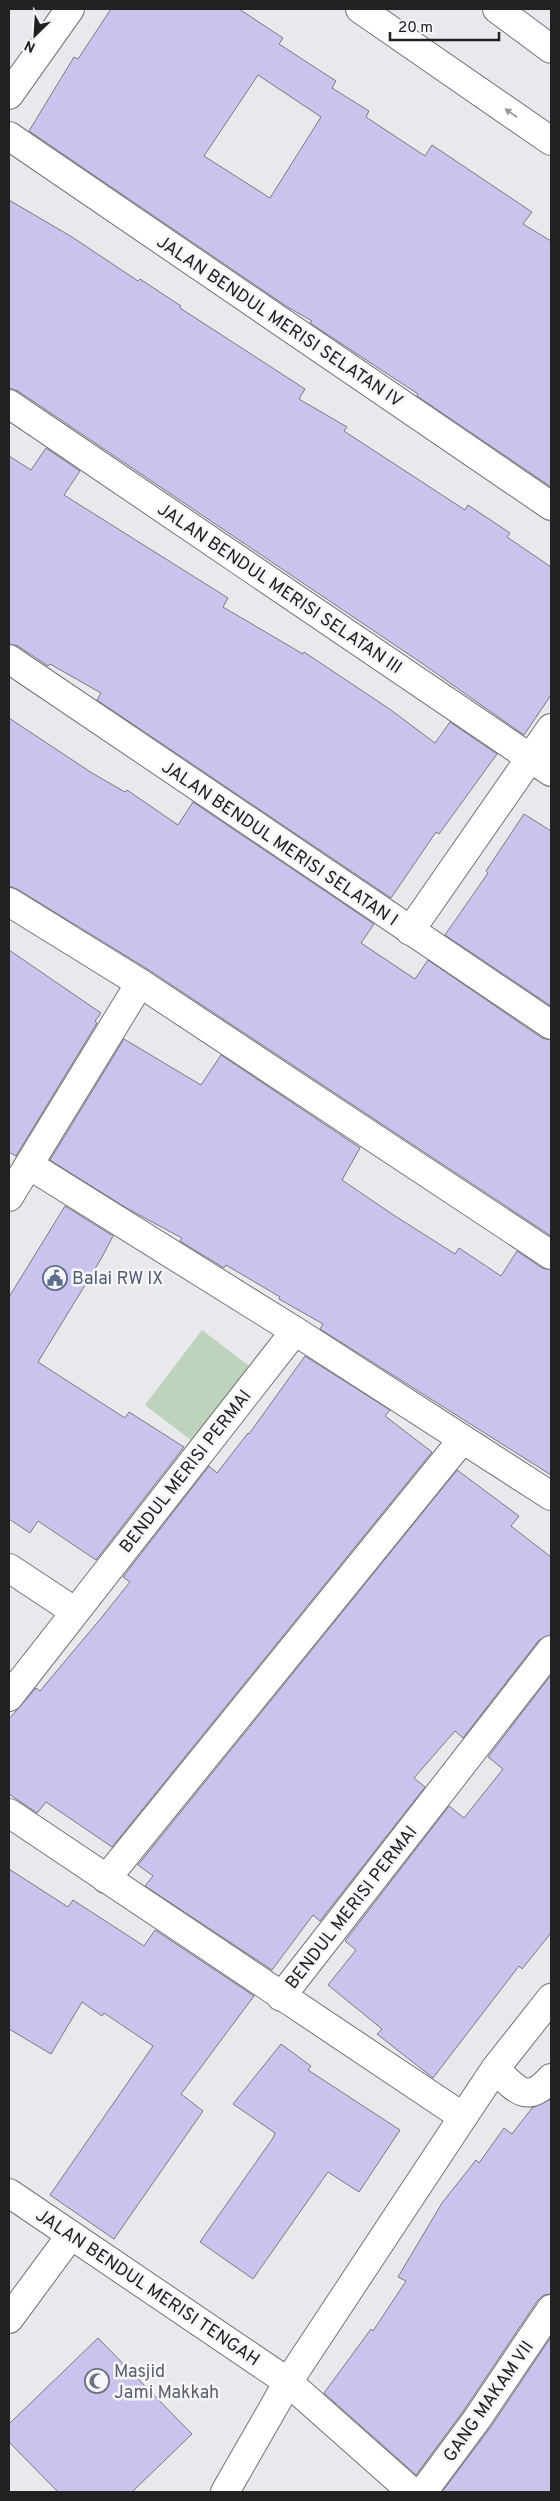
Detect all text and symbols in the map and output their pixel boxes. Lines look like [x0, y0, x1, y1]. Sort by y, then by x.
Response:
north arrow [10, 10, 60, 60]
scale bar [390, 10, 499, 42]
text: 20 m [398, 19, 433, 38]
text: N [22, 36, 38, 55]
one-way arrow [504, 108, 518, 118]
street label: JALAN BENDUL MERISI SELATAN IV [152, 231, 407, 413]
street label: JALAN BENDUL MERISI SELATAN III [152, 498, 406, 680]
street label: JALAN BENDUL MERISI SELATAN I [156, 756, 402, 932]
public building icon: Balai RW IX [42, 1265, 68, 1291]
place label: Balai RW IX [72, 1268, 163, 1291]
street label: BENDUL MERISI PERMAI [115, 1386, 257, 1558]
street label: BENDUL MERISI PERMAI [281, 1822, 423, 1994]
street label: JALAN BENDUL MERISI TENGAH [31, 2204, 264, 2372]
street label: GANG MAKAM VII [439, 2337, 540, 2467]
place label: Masjid Jami Makkah [114, 2361, 219, 2405]
mosque icon: Masjid Jami Makkah [84, 2368, 110, 2394]

